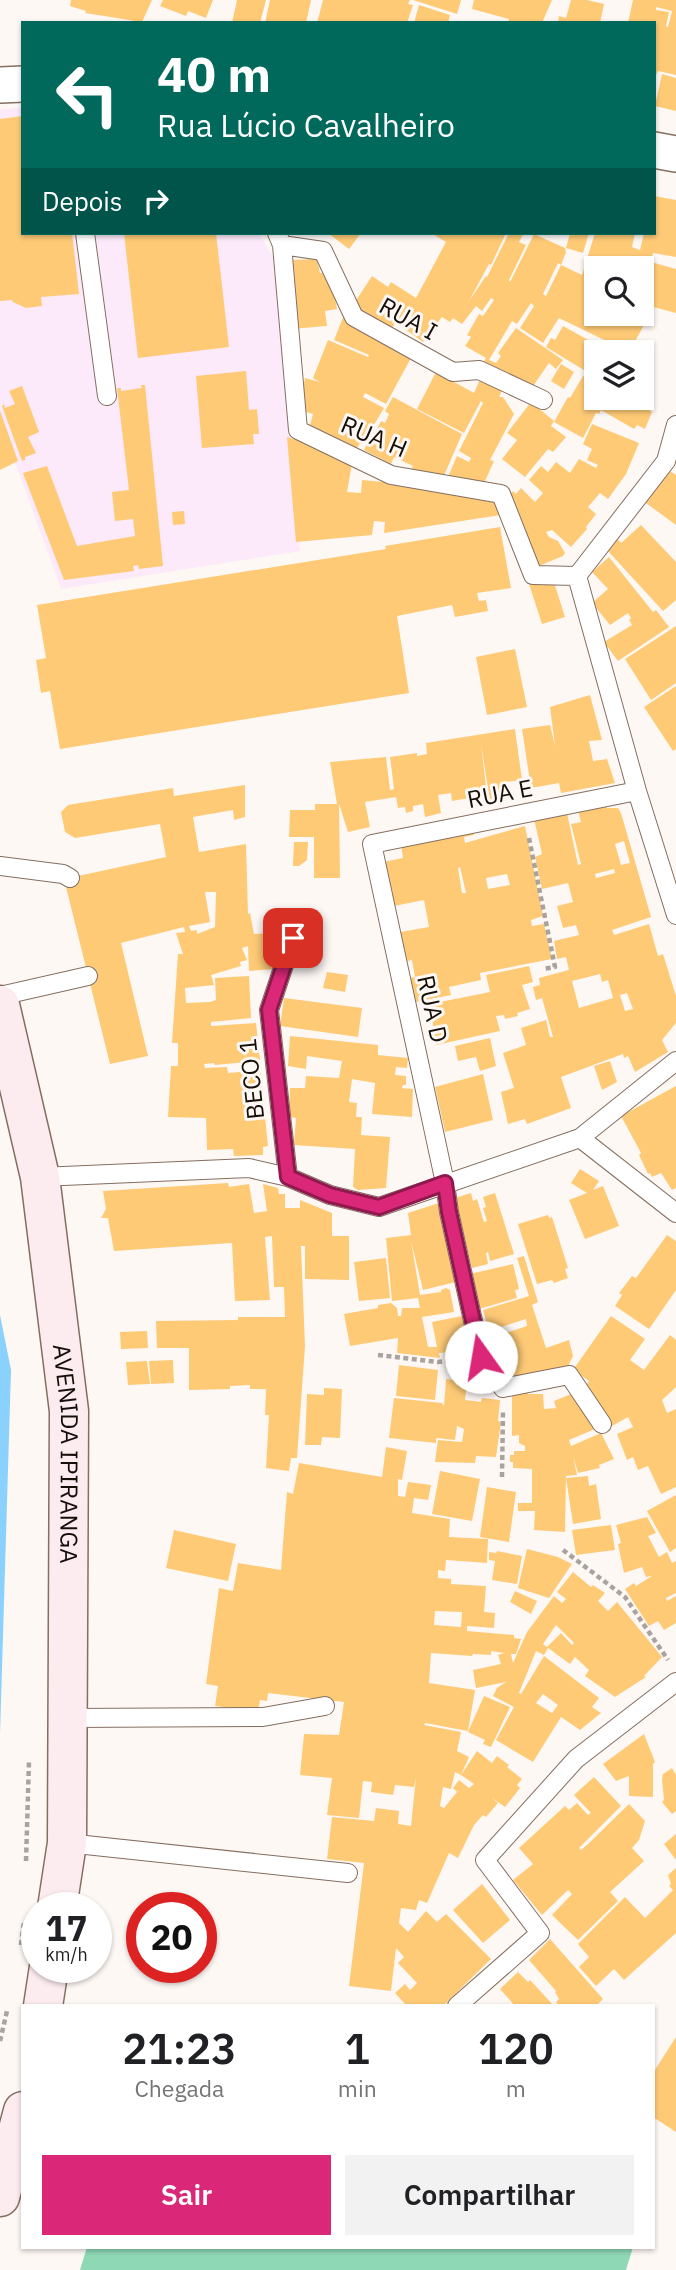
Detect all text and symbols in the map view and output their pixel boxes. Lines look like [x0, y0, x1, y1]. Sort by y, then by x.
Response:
text: 40 m [157, 42, 271, 105]
icon: left [42, 49, 133, 140]
text: Rua Lúcio Cavalheiro [157, 104, 455, 146]
icon: right [137, 182, 175, 220]
text: Depois [42, 184, 123, 218]
map controls [584, 256, 654, 410]
button: search [584, 256, 654, 326]
street label: RUA I [374, 289, 443, 347]
button: layers [584, 340, 654, 410]
street label: RUA H [336, 408, 412, 464]
street label: RUA E [464, 771, 535, 815]
pin [263, 908, 323, 968]
icon: arrive [274, 919, 312, 957]
street label: RUA D [410, 972, 456, 1045]
street label: BECO 1 [231, 1037, 271, 1121]
position arrow [444, 1320, 518, 1394]
street label: AVENIDA IPIRANGA [46, 1342, 86, 1564]
speed limit sign: 20 [126, 1892, 217, 1983]
text: 17 [45, 1905, 88, 1951]
text: km/h [45, 1943, 88, 1966]
text: 21:23 [122, 2021, 237, 2076]
text: 1 [345, 2021, 370, 2076]
text: 120 [478, 2021, 554, 2076]
text: Chegada [134, 2073, 224, 2103]
text: min [338, 2073, 377, 2103]
text: m [506, 2073, 526, 2103]
button: Sair [42, 2155, 331, 2235]
button: Compartilhar [345, 2155, 634, 2235]

